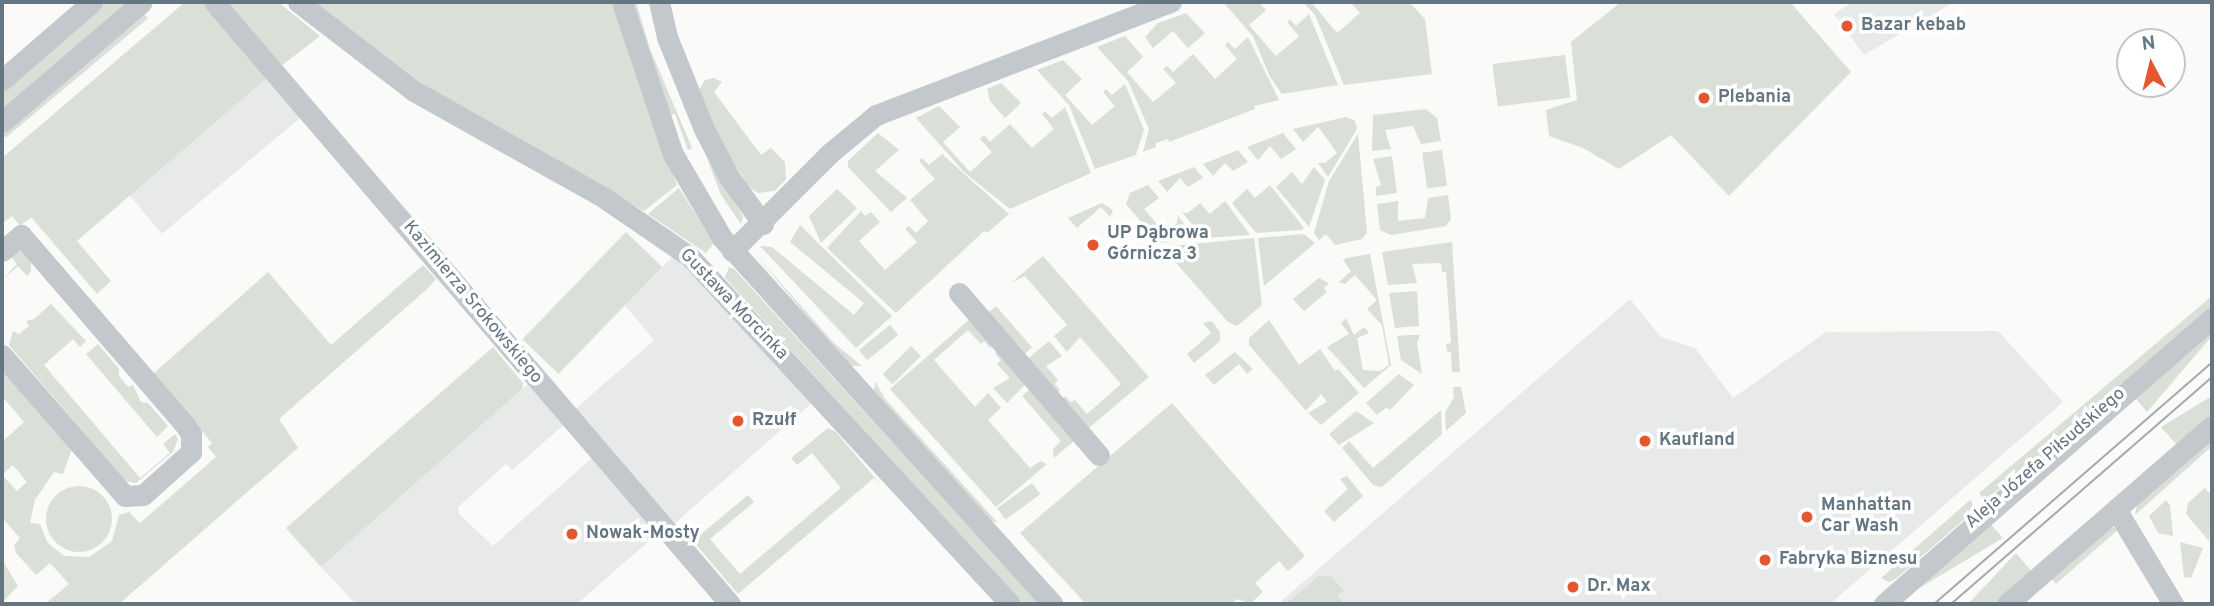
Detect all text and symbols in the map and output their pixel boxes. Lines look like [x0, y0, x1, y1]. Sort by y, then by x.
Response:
place label: Bazar kebab [1861, 15, 1966, 37]
marker: Bazar kebab [1839, 18, 1855, 34]
north arrow [2116, 28, 2186, 98]
text: N [2140, 31, 2157, 57]
place label: Plebania [1718, 87, 1791, 109]
marker: Plebania [1696, 90, 1712, 106]
street label: Kazimierza Srokowskiego [398, 217, 546, 389]
place label: UP Dąbrowa Górnicza 3 [1107, 224, 1209, 266]
marker: UP Dąbrowa Górnicza 3 [1085, 237, 1101, 253]
street label: Gustawa Morcinka [674, 245, 792, 365]
street label: Aleja Józefa Piłsudskiego [1962, 384, 2130, 534]
place label: Rzułf [752, 410, 796, 432]
marker: Rzułf [730, 413, 746, 429]
place label: Kaufland [1659, 430, 1735, 452]
marker: Kaufland [1637, 433, 1653, 449]
place label: Manhattan Car Wash [1821, 496, 1912, 538]
marker: Manhattan Car Wash [1799, 509, 1815, 525]
place label: Nowak-Mosty [586, 523, 700, 545]
marker: Nowak-Mosty [564, 526, 580, 542]
place label: Fabryka Biznesu [1779, 549, 1917, 571]
marker: Fabryka Biznesu [1757, 552, 1773, 568]
place label: Dr. Max [1587, 576, 1651, 598]
marker: Dr. Max [1565, 579, 1581, 595]

